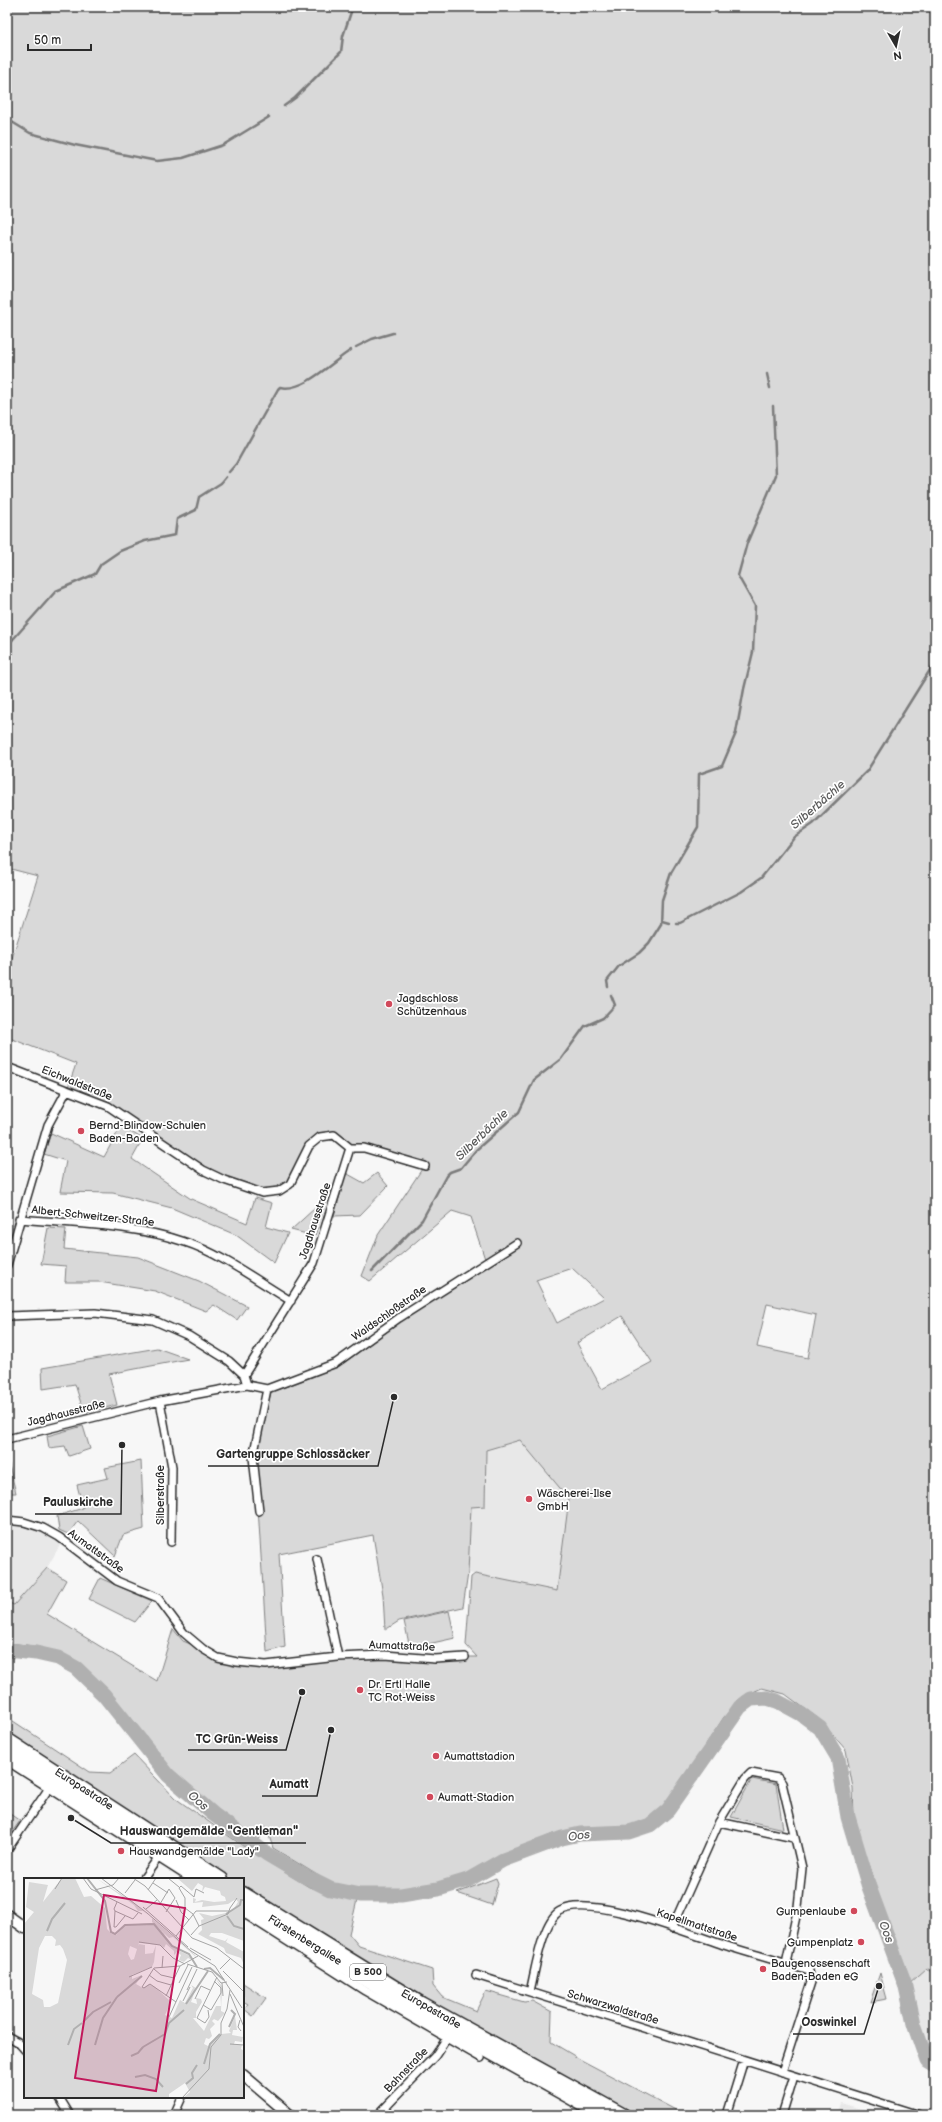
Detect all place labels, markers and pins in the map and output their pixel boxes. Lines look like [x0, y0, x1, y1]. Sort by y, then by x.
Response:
place label: Jagdschloss Schützenhaus [397, 992, 467, 1018]
marker: Jagdschloss Schützenhaus [384, 999, 394, 1009]
place label: Bernd-Blindow-Schulen Baden-Baden [89, 1119, 206, 1145]
marker: Bernd-Blindow-Schulen Baden-Baden [76, 1126, 86, 1136]
callout: Gartengruppe Schlossäcker [208, 1442, 378, 1466]
place label: Wäscherei-Ilse GmbH [537, 1487, 612, 1513]
callout: Pauluskirche [35, 1490, 121, 1514]
marker: Wäscherei-Ilse GmbH [524, 1494, 534, 1504]
place label: Dr. Ertl Halle TC Rot-Weiss [368, 1678, 436, 1704]
marker: Dr. Ertl Halle TC Rot-Weiss [355, 1685, 365, 1695]
callout: TC Grün-Weiss [188, 1726, 286, 1750]
place label: Aumattstadion [444, 1750, 515, 1763]
marker: Aumattstadion [431, 1751, 441, 1761]
callout: Aumatt [262, 1772, 317, 1796]
place label: Aumatt-Stadion [438, 1791, 514, 1804]
marker: Aumatt-Stadion [425, 1792, 435, 1802]
callout: Hauswandgemälde "Gentleman" [111, 1819, 306, 1843]
place label: Hauswandgemälde "Lady" [129, 1845, 259, 1858]
marker: Hauswandgemälde "Lady" [116, 1846, 126, 1856]
place label: Gumpenlaube [776, 1905, 846, 1918]
marker: Gumpenlaube [849, 1906, 859, 1916]
place label: Gumpenplatz [787, 1936, 854, 1949]
marker: Gumpenplatz [856, 1937, 866, 1947]
place label: Baugenossenschaft Baden-Baden eG [771, 1957, 871, 1983]
marker: Baugenossenschaft Baden-Baden eG [758, 1964, 768, 1974]
callout: Ooswinkel [793, 2010, 864, 2034]

